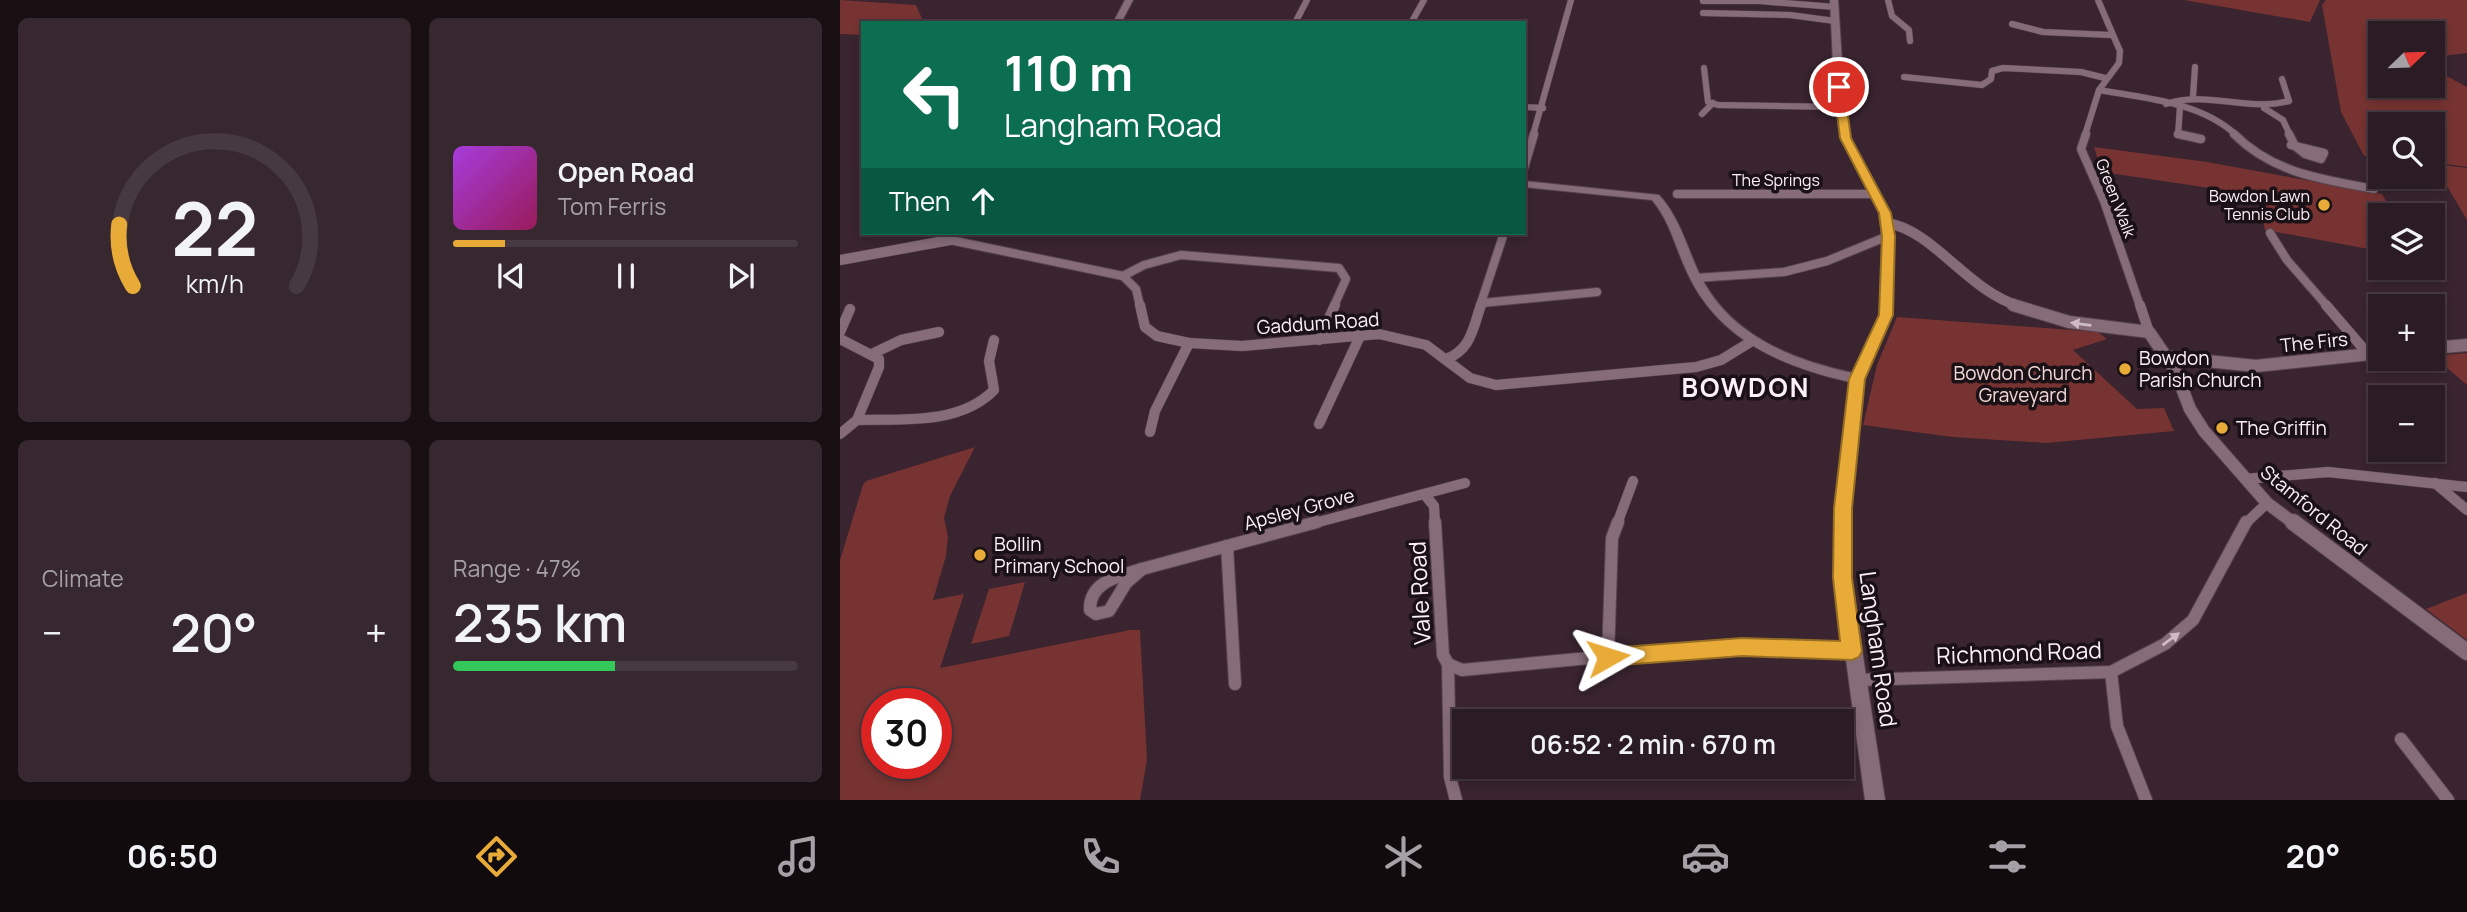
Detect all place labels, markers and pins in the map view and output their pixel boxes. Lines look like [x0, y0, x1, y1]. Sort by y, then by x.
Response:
pin [1809, 57, 1869, 117]
place label: Bowdon Lawn Tennis Club [2209, 185, 2310, 225]
marker: Bowdon Lawn Tennis Club [2316, 197, 2332, 213]
place label: Bowdon Parish Church [2139, 345, 2262, 393]
marker: Bowdon Parish Church [2117, 361, 2133, 377]
place label: The Griffin [2236, 415, 2327, 441]
marker: The Griffin [2214, 420, 2230, 436]
place label: Bollin Primary School [994, 531, 1124, 579]
marker: Bollin Primary School [972, 547, 988, 563]

